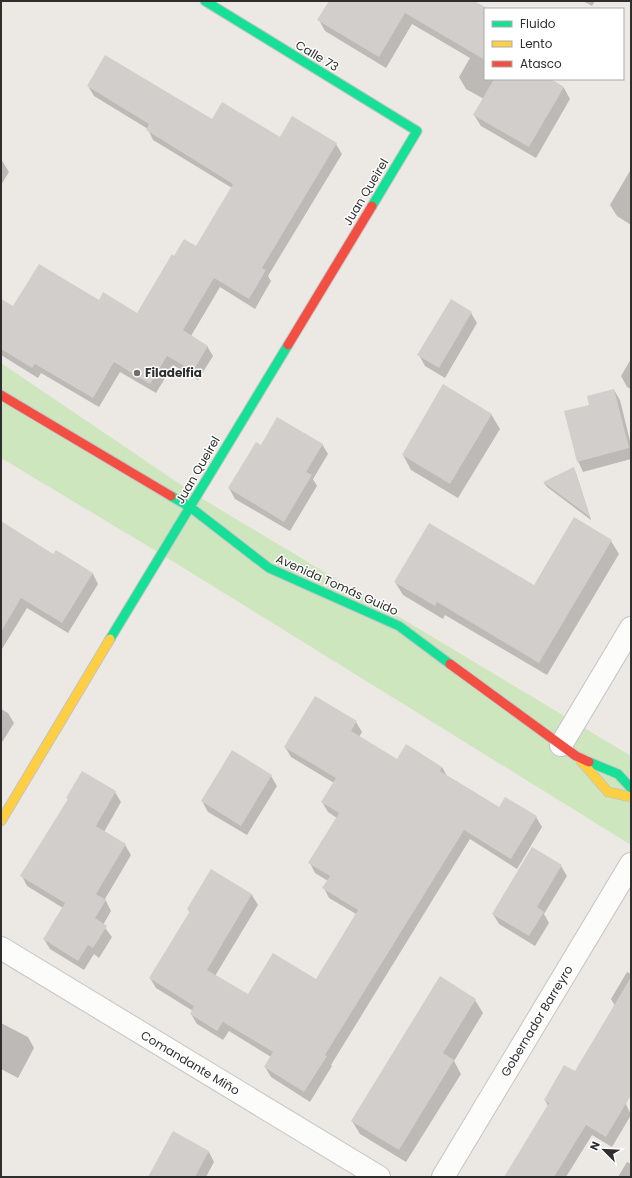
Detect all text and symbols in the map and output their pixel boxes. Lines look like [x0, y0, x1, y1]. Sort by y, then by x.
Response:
legend [484, 8, 624, 80]
text: Fluido [520, 15, 556, 32]
text: Lento [520, 35, 553, 52]
street label: Calle 73 [293, 36, 342, 75]
text: Atasco [520, 55, 562, 72]
street label: Juan Queirel [339, 155, 392, 228]
place label: Filadelfia [145, 364, 202, 381]
marker: Filadelfia [132, 368, 142, 378]
street label: Juan Queirel [171, 433, 224, 507]
street label: Avenida Tomás Guido [273, 550, 401, 619]
street label: Gobernador Barreyro [497, 962, 577, 1080]
street label: Comandante Miño [138, 1026, 243, 1099]
north arrow [584, 1130, 624, 1170]
text: N [586, 1139, 604, 1153]

